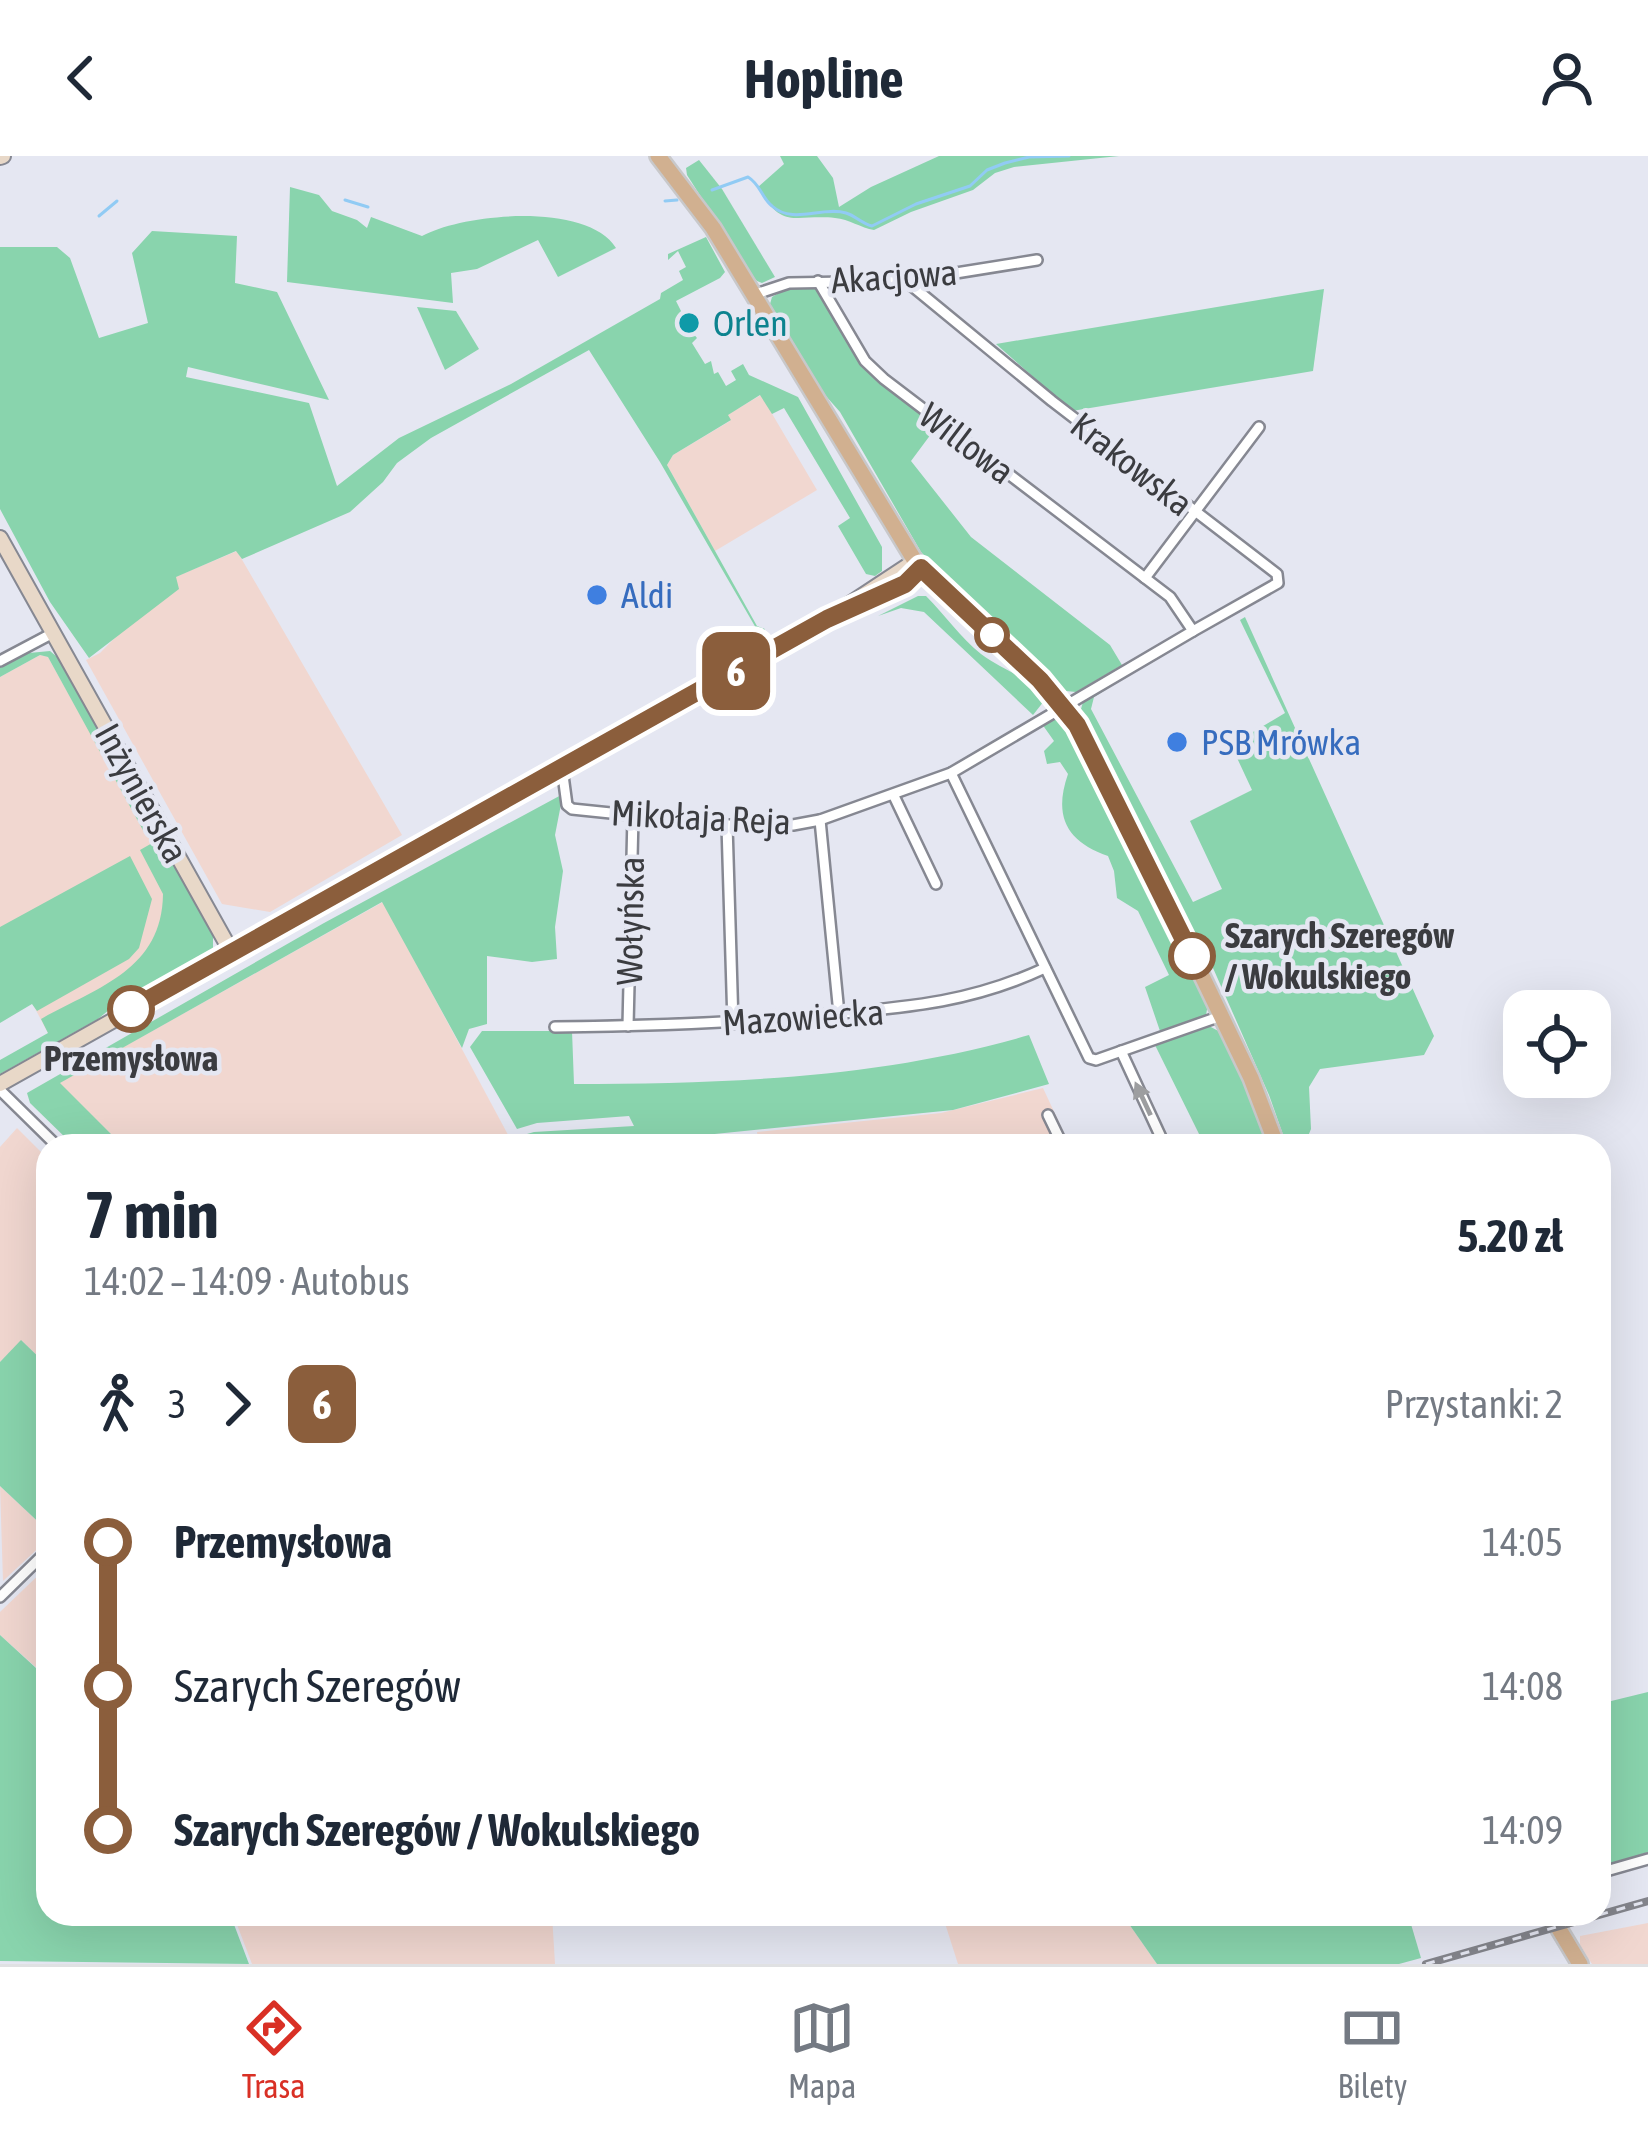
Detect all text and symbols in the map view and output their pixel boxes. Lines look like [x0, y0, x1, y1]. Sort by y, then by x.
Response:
icon: back [48, 45, 114, 111]
icon: person [1534, 45, 1600, 111]
text: Hopline [744, 48, 904, 109]
street label: Akacjowa [830, 251, 958, 301]
place label: Orlen [713, 302, 788, 344]
marker: Orlen [676, 310, 702, 336]
street label: Willowa [911, 394, 1023, 492]
street label: Krakowska [1063, 404, 1201, 524]
place label: Aldi [621, 574, 673, 616]
marker: Aldi [584, 582, 610, 608]
unlabelled marker [976, 619, 1008, 651]
line badge: 6 [697, 632, 775, 710]
text: 6 [726, 647, 746, 695]
street label: Inżynierska [87, 716, 197, 870]
place label: PSB Mrówka [1201, 721, 1361, 763]
marker: PSB Mrówka [1164, 729, 1190, 755]
street label: Mikołaja Reja [610, 791, 792, 843]
street label: Wołyńska [608, 856, 652, 986]
place label: Szarych Szeregów / Wokulskiego [1225, 914, 1455, 997]
marker: Szarych Szeregów / Wokulskiego [1170, 934, 1214, 978]
marker: Przemysłowa [109, 987, 153, 1031]
street label: Mazowiecka [721, 990, 885, 1044]
map controls [1503, 990, 1611, 1098]
button: locate [1503, 990, 1611, 1098]
place label: Przemysłowa [44, 1037, 218, 1079]
one-way arrow [1132, 1081, 1152, 1116]
text: 7 min [84, 1176, 219, 1252]
text: 5.20 zł [1457, 1210, 1563, 1262]
text: 14:02 – 14:09 · Autobus [84, 1259, 410, 1303]
icon: walk [84, 1371, 150, 1437]
icon: forward [204, 1371, 270, 1437]
text: 6 [312, 1380, 332, 1428]
text: 3 [168, 1382, 186, 1426]
text: Przystanki: 2 [1385, 1382, 1563, 1426]
text: Przemysłowa [174, 1516, 392, 1568]
text: 14:05 [1482, 1520, 1563, 1564]
text: Szarych Szeregów [174, 1660, 461, 1712]
text: 14:08 [1482, 1664, 1563, 1708]
text: Szarych Szeregów / Wokulskiego [174, 1804, 700, 1856]
text: 14:09 [1482, 1808, 1563, 1852]
tab: Trasa [241, 1995, 307, 2105]
tab: Mapa [788, 1995, 856, 2105]
tab: Bilety [1338, 1995, 1407, 2105]

